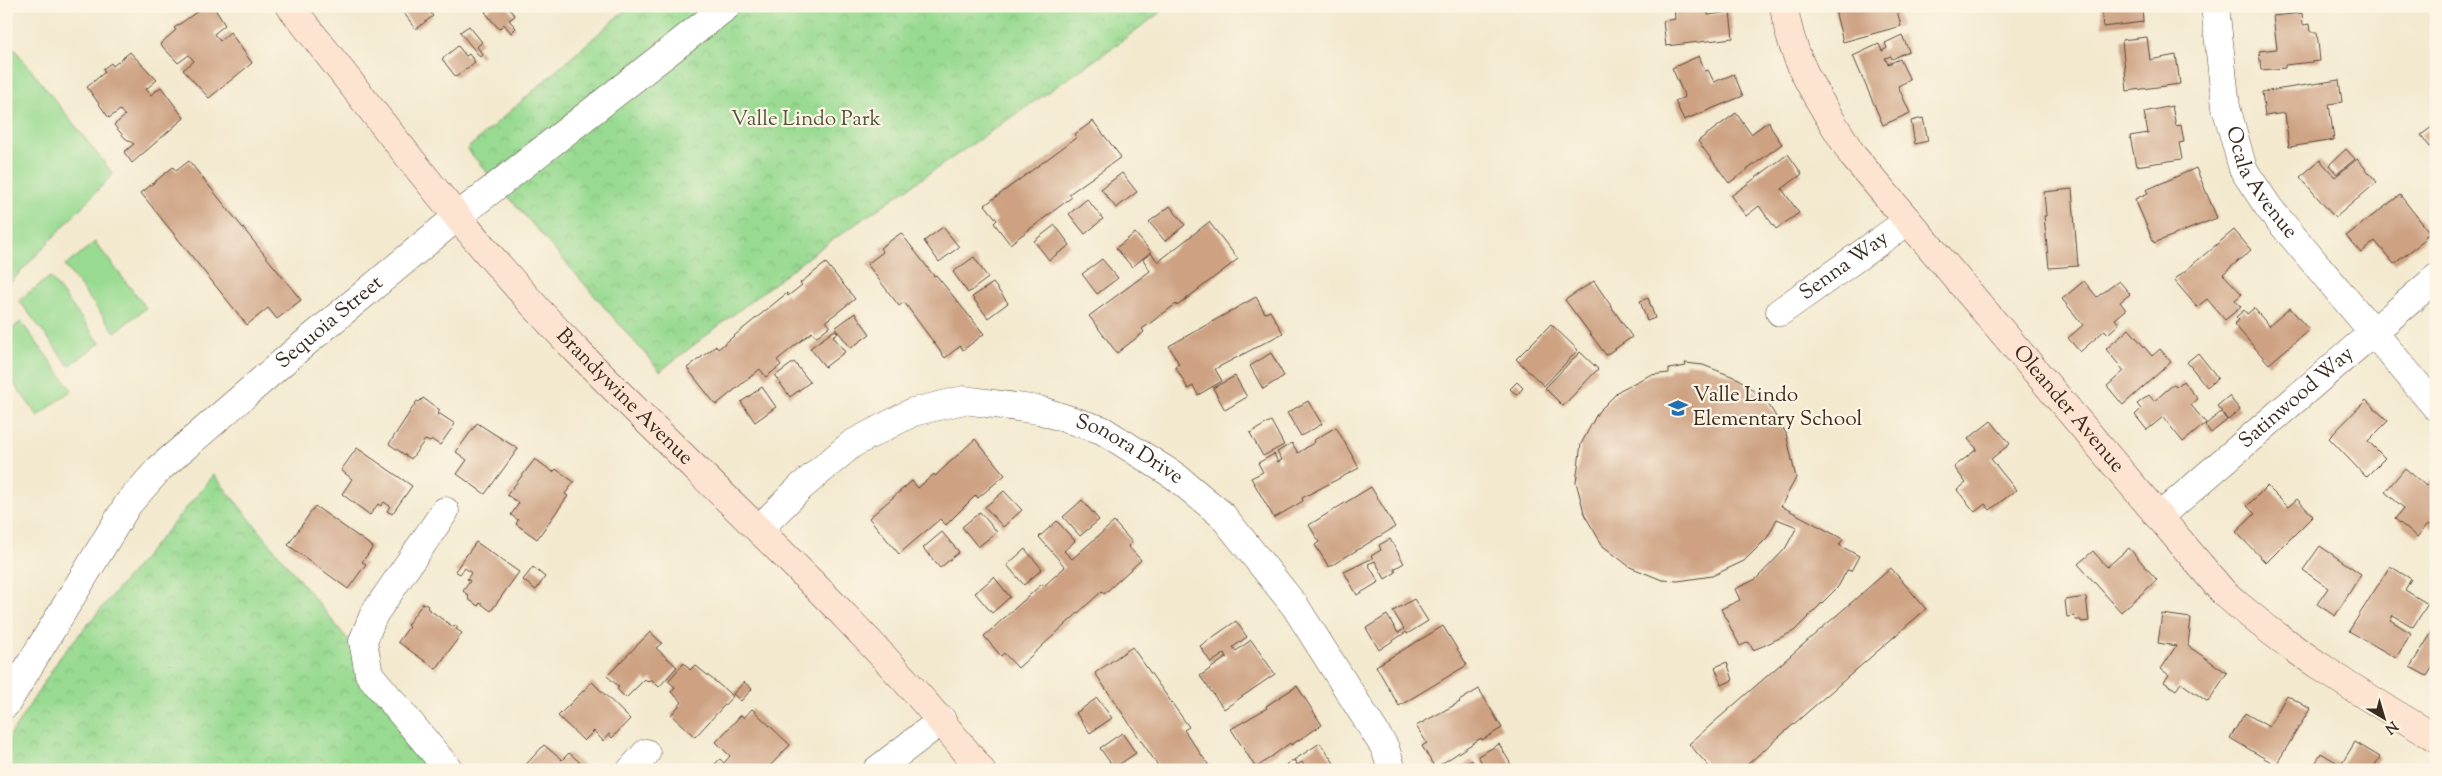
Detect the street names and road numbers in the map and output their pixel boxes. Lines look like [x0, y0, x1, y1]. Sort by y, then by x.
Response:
street label: Ocala Avenue [2217, 123, 2304, 246]
street label: Senna Way [1794, 224, 1896, 308]
street label: Sequoia Street [270, 269, 390, 377]
street label: Brandywine Avenue [548, 322, 700, 473]
street label: Oleander Avenue [2005, 339, 2131, 480]
street label: Satinwood Way [2233, 340, 2361, 456]
street label: Sonora Drive [1071, 407, 1190, 492]

